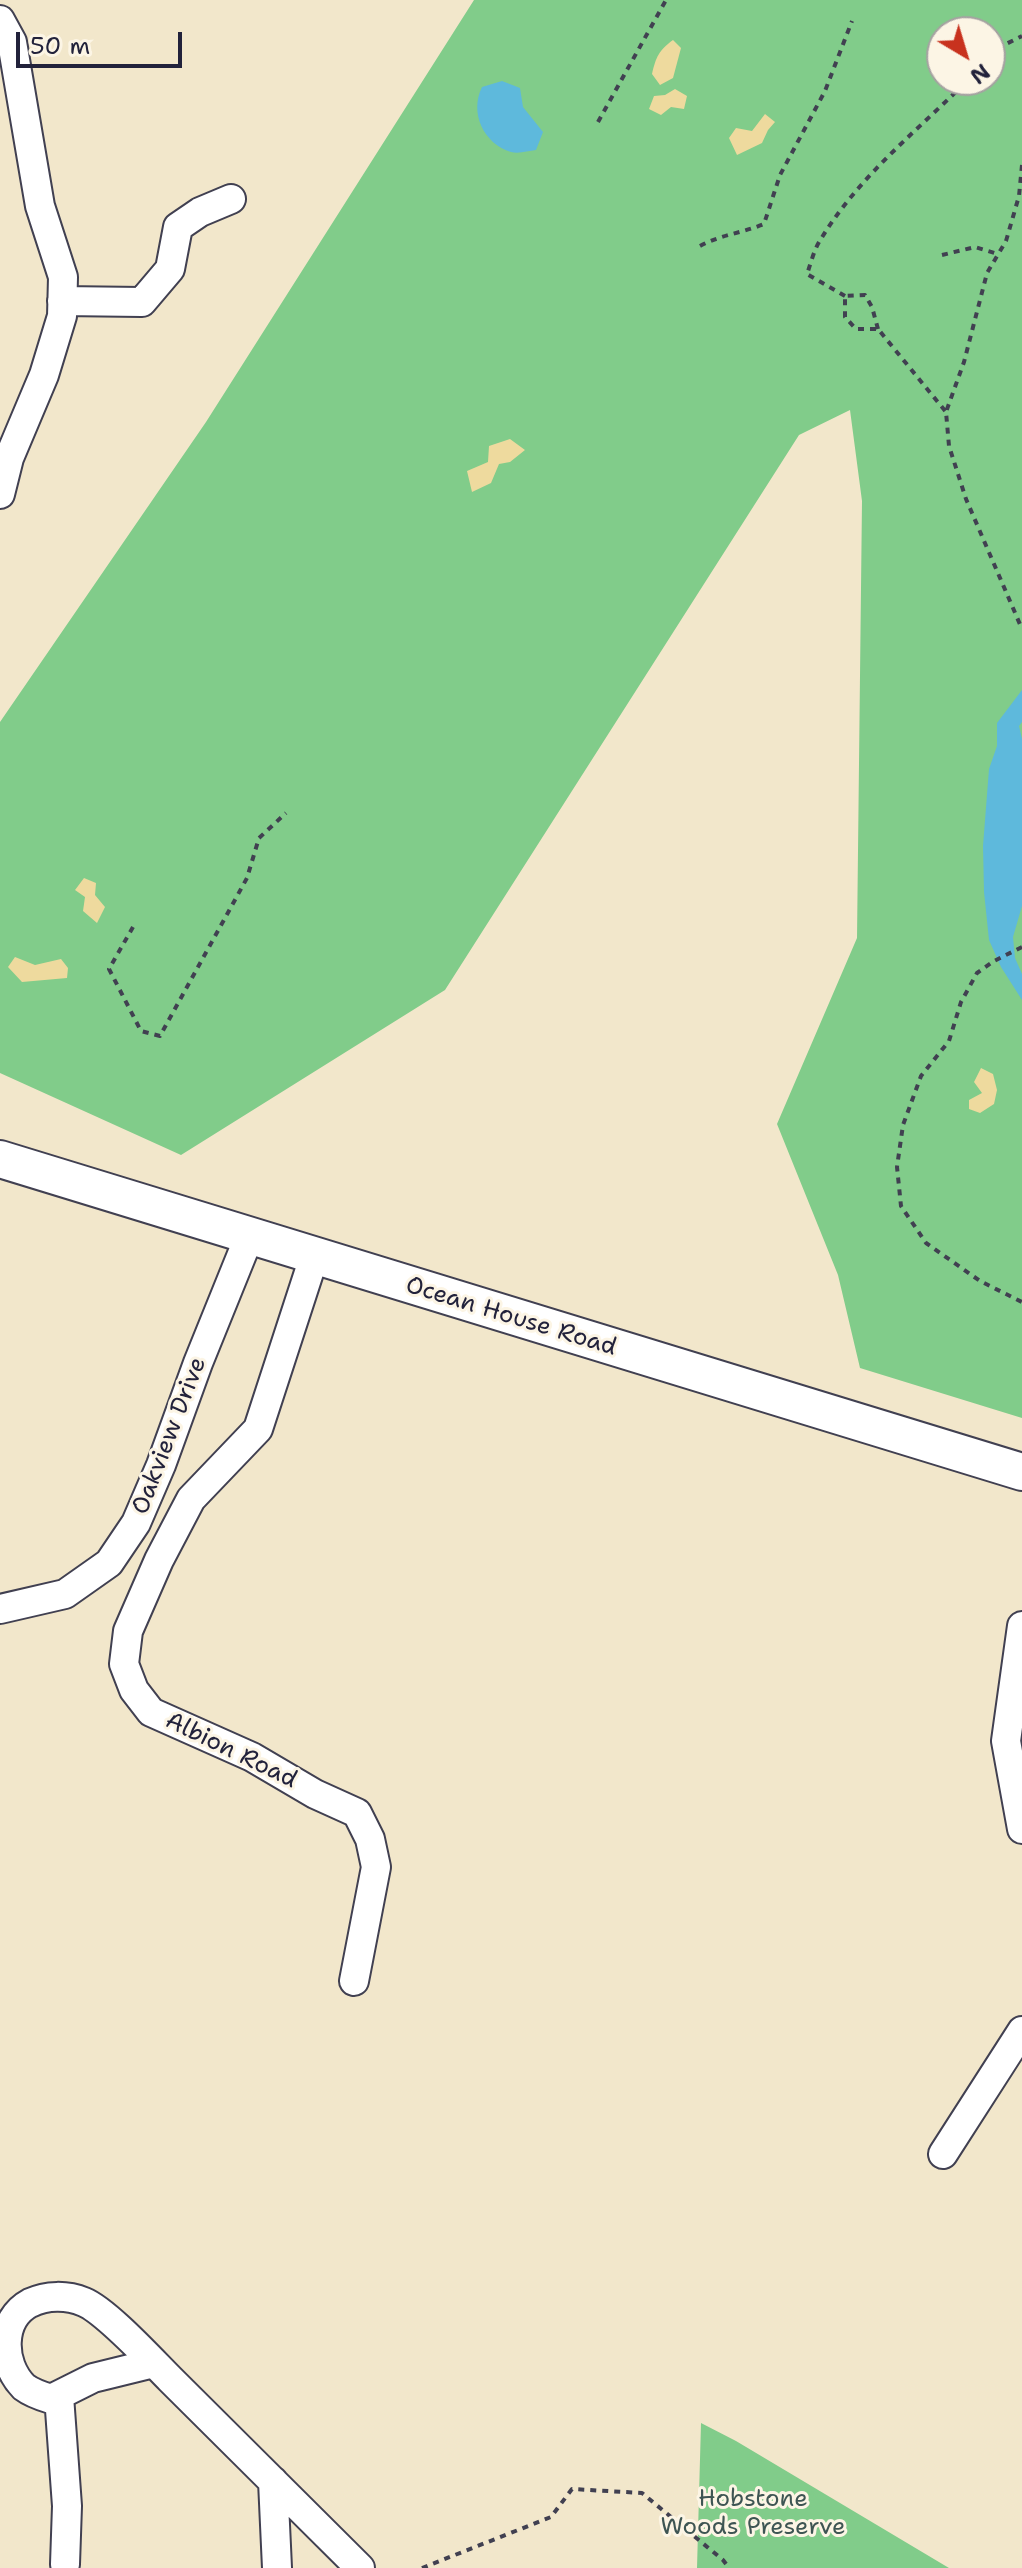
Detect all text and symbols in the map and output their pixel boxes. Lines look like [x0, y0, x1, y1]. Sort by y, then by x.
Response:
scale bar [20, 16, 186, 66]
north arrow [926, 16, 1006, 96]
text: 50 m [30, 30, 90, 62]
text: N [964, 57, 996, 91]
street label: Ocean House Road [402, 1271, 620, 1363]
street label: Oakview Drive [127, 1353, 213, 1519]
street label: Albion Road [161, 1707, 301, 1795]
park label: Hobstone Woods Preserve [660, 2486, 846, 2542]

